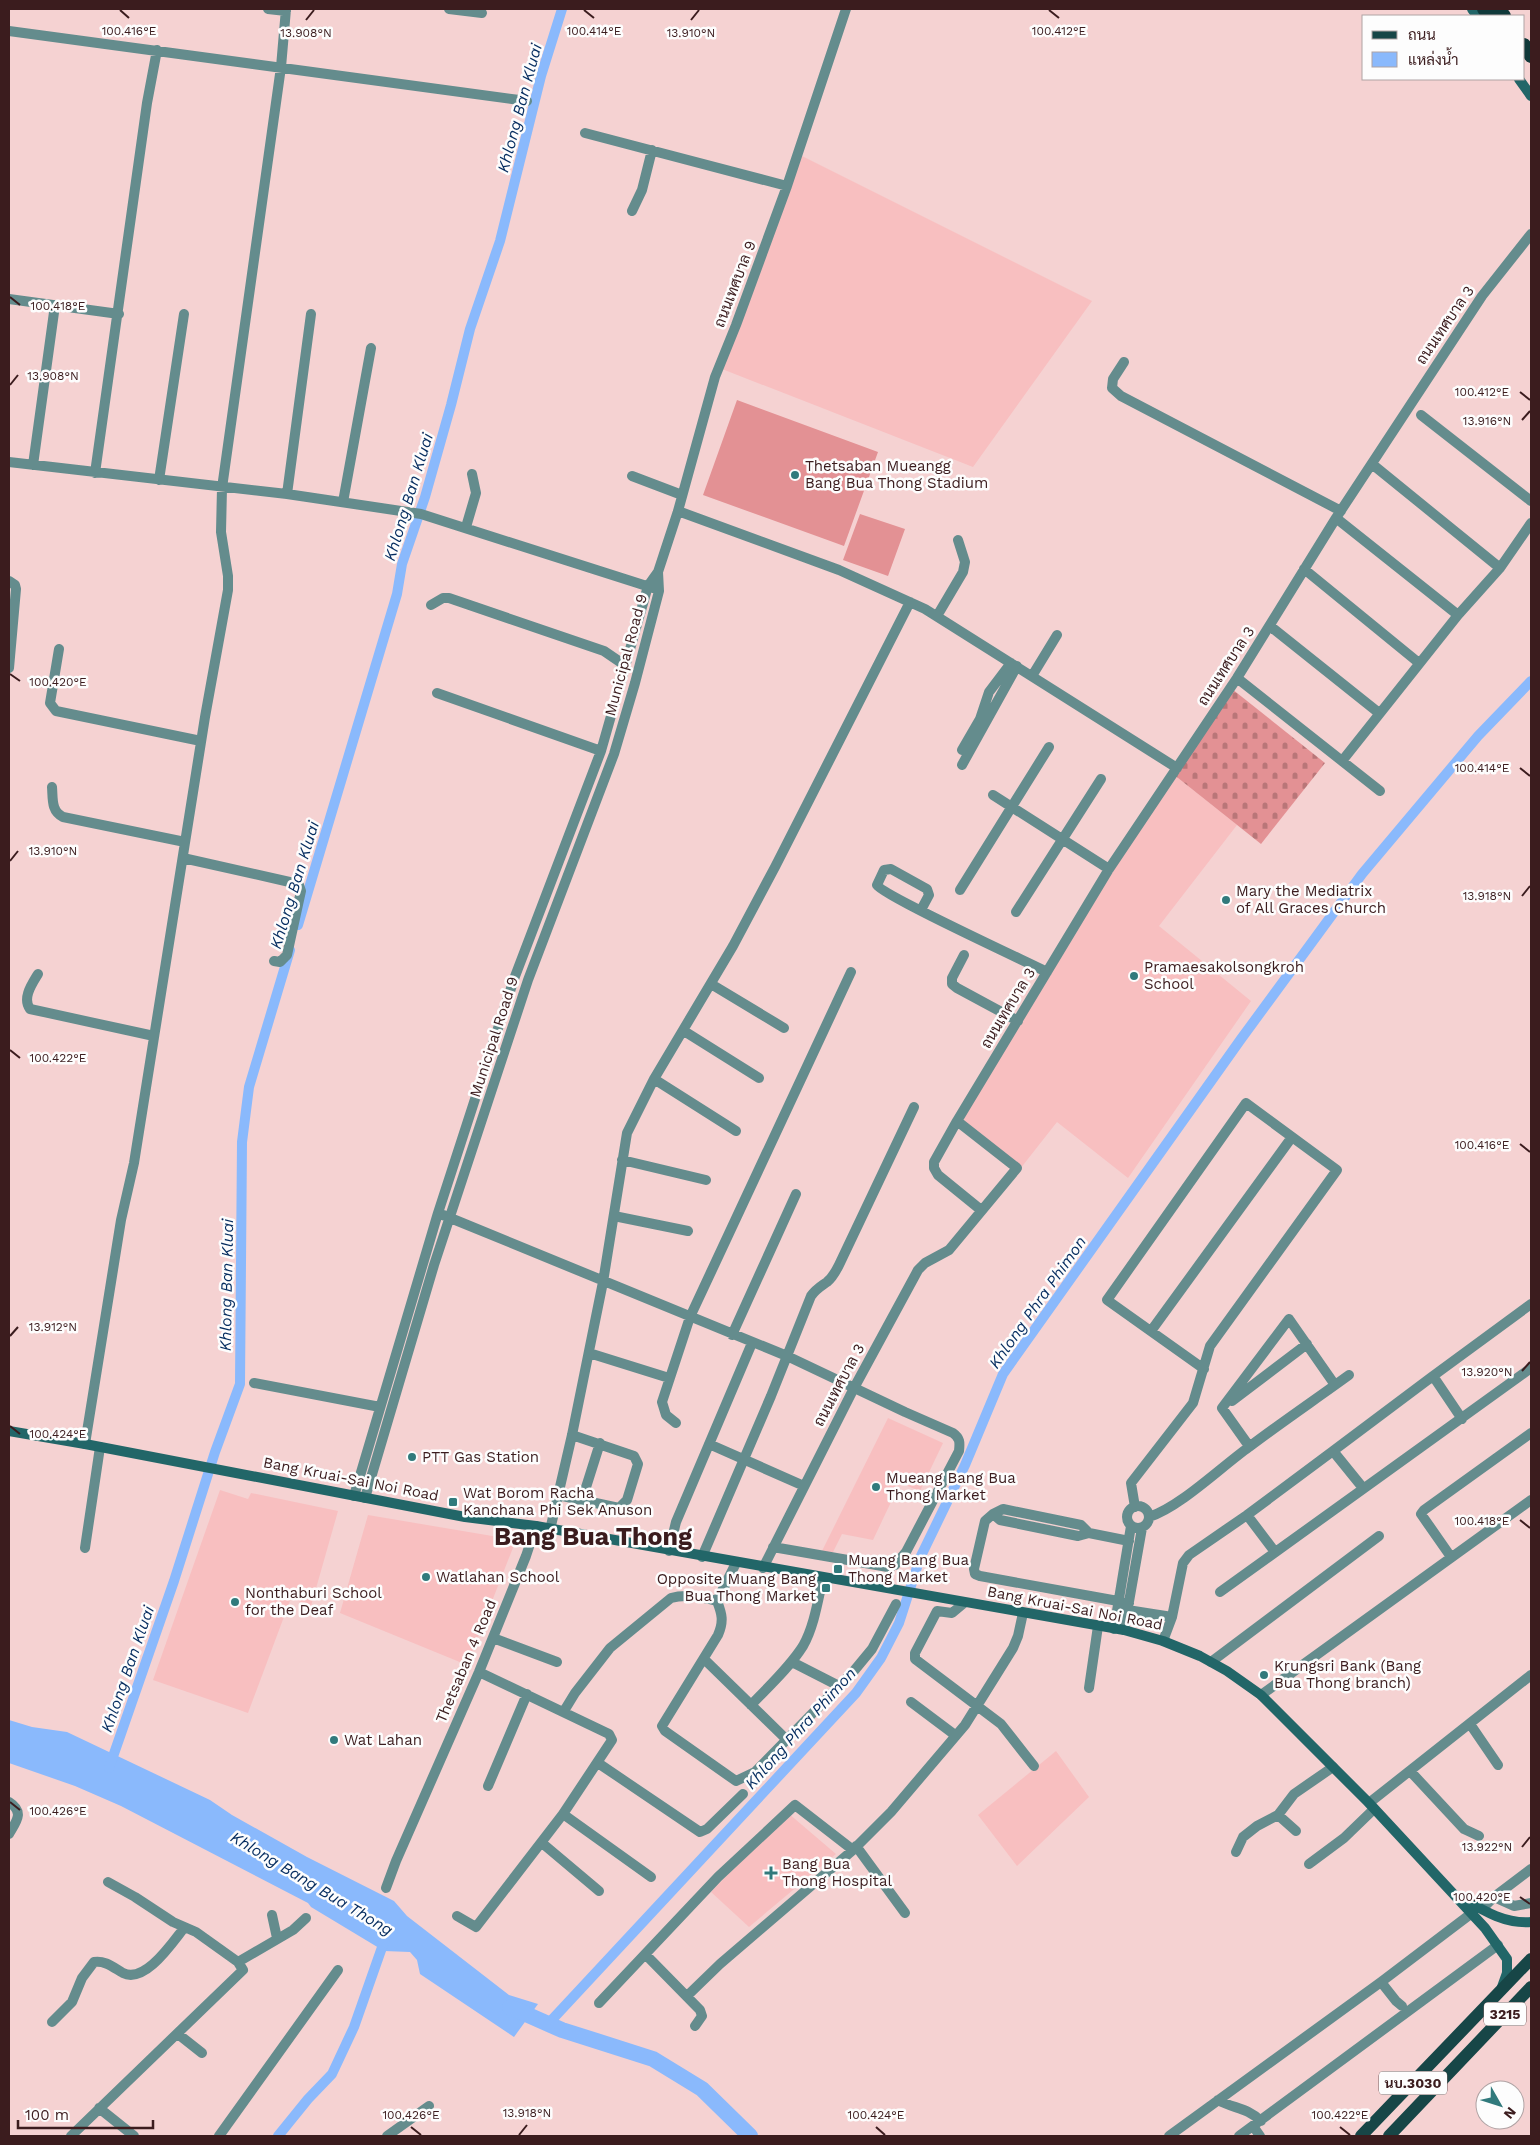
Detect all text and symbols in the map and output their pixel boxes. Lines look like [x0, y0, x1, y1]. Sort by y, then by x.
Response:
legend [1362, 15, 1525, 80]
text: 100.416°E [102, 24, 157, 38]
text: 100.414°E [567, 24, 622, 38]
text: 100.412°E [1032, 24, 1087, 38]
text: 13.908°N [280, 26, 332, 40]
text: 13.910°N [667, 26, 715, 40]
text: ถนน [1408, 26, 1436, 44]
water label: Khlong Ban Kluai [493, 41, 546, 175]
text: แหล่งน้ำ [1408, 47, 1459, 69]
street label: ถนนเทศบาล 9 [710, 238, 760, 330]
street label: ถนนเทศบาล 3 [1412, 282, 1478, 368]
text: 100.418°E [31, 299, 86, 313]
text: 13.908°N [27, 369, 79, 383]
text: 100.412°E [1455, 385, 1510, 399]
text: 13.916°N [1463, 414, 1511, 428]
water label: Khlong Ban Kluai [380, 430, 437, 563]
place label: Thetsaban Mueangg Bang Bua Thong Stadium [805, 457, 988, 492]
marker: Thetsaban Mueangg Bang Bua Thong Stadium [789, 469, 801, 481]
street label: Municipal Road 9 [601, 592, 651, 718]
street label: ถนนเทศบาล 3 [1194, 623, 1258, 709]
text: 100.420°E [29, 675, 87, 689]
text: 100.414°E [1455, 761, 1510, 775]
water label: Khlong Ban Kluai [266, 818, 323, 951]
text: 13.910°N [29, 844, 77, 858]
place label: Mary the Mediatrix of All Graces Church [1236, 882, 1386, 917]
text: 13.918°N [1463, 889, 1511, 903]
marker: Mary the Mediatrix of All Graces Church [1220, 894, 1232, 906]
place label: Pramaesakolsongkroh School [1144, 958, 1304, 993]
street label: ถนนเทศบาล 3 [977, 964, 1039, 1052]
marker: Pramaesakolsongkroh School [1128, 970, 1140, 982]
street label: Municipal Road 9 [466, 974, 522, 1100]
text: 100.422°E [30, 1051, 87, 1065]
text: 100.416°E [1455, 1138, 1510, 1152]
water label: Khlong Ban Kluai [216, 1218, 237, 1351]
water label: Khlong Phra Phimon [985, 1233, 1090, 1372]
text: 13.912°N [29, 1320, 77, 1334]
street label: ถนนเทศบาล 3 [810, 1341, 868, 1429]
text: 13.920°N [1461, 1365, 1513, 1379]
text: 100.424°E [30, 1427, 87, 1441]
place label: PTT Gas Station [422, 1448, 539, 1466]
marker: PTT Gas Station [406, 1451, 418, 1463]
street label: Bang Kruai-Sai Noi Road [262, 1453, 440, 1505]
place label: Mueang Bang Bua Thong Market [886, 1469, 1016, 1504]
marker: Mueang Bang Bua Thong Market [870, 1481, 882, 1493]
place label: Wat Borom Racha Kanchana Phi Sek Anuson [463, 1484, 652, 1519]
marker: Wat Borom Racha Kanchana Phi Sek Anuson [447, 1496, 459, 1508]
text: 100.418°E [1455, 1514, 1510, 1528]
district label: Bang Bua Thong [494, 1522, 692, 1551]
place label: Muang Bang Bua Thong Market [848, 1551, 970, 1586]
marker: Muang Bang Bua Thong Market [832, 1563, 844, 1575]
place label: Watlahan School [436, 1568, 560, 1586]
place label: Opposite Muang Bang Bua Thong Market [657, 1570, 817, 1605]
marker: Watlahan School [420, 1571, 432, 1583]
marker: Opposite Muang Bang Bua Thong Market [820, 1582, 832, 1594]
street label: Bang Kruai-Sai Noi Road [986, 1582, 1164, 1634]
place label: Nonthaburi School for the Deaf [245, 1584, 382, 1619]
marker: Nonthaburi School for the Deaf [229, 1596, 241, 1608]
street label: Thetsaban 4 Road [432, 1597, 500, 1725]
water label: Khlong Ban Kluai [97, 1603, 158, 1735]
place label: Krungsri Bank (Bang Bua Thong branch) [1274, 1657, 1421, 1692]
water label: Khlong Phra Phimon [741, 1664, 860, 1793]
marker: Krungsri Bank (Bang Bua Thong branch) [1258, 1669, 1270, 1681]
place label: Wat Lahan [344, 1731, 422, 1749]
marker: Wat Lahan [328, 1734, 340, 1746]
text: 100.426°E [29, 1804, 87, 1818]
water label: Khlong Bang Bua Thong [227, 1827, 397, 1940]
text: 13.922°N [1462, 1840, 1512, 1854]
place label: Bang Bua Thong Hospital [782, 1855, 892, 1890]
marker: Bang Bua Thong Hospital [764, 1866, 778, 1880]
text: 100.420°E [1453, 1890, 1511, 1904]
road number: 3215 [1484, 2002, 1526, 2026]
road number: นบ.3030 [1379, 2072, 1447, 2094]
north arrow [1475, 2080, 1525, 2130]
scale bar [18, 2098, 152, 2130]
text: N [1501, 2104, 1520, 2122]
text: 100 m [25, 2106, 69, 2124]
text: 13.918°N [503, 2106, 551, 2120]
text: 100.426°E [382, 2108, 440, 2122]
text: 100.424°E [848, 2108, 905, 2122]
text: 100.422°E [1312, 2108, 1369, 2122]

